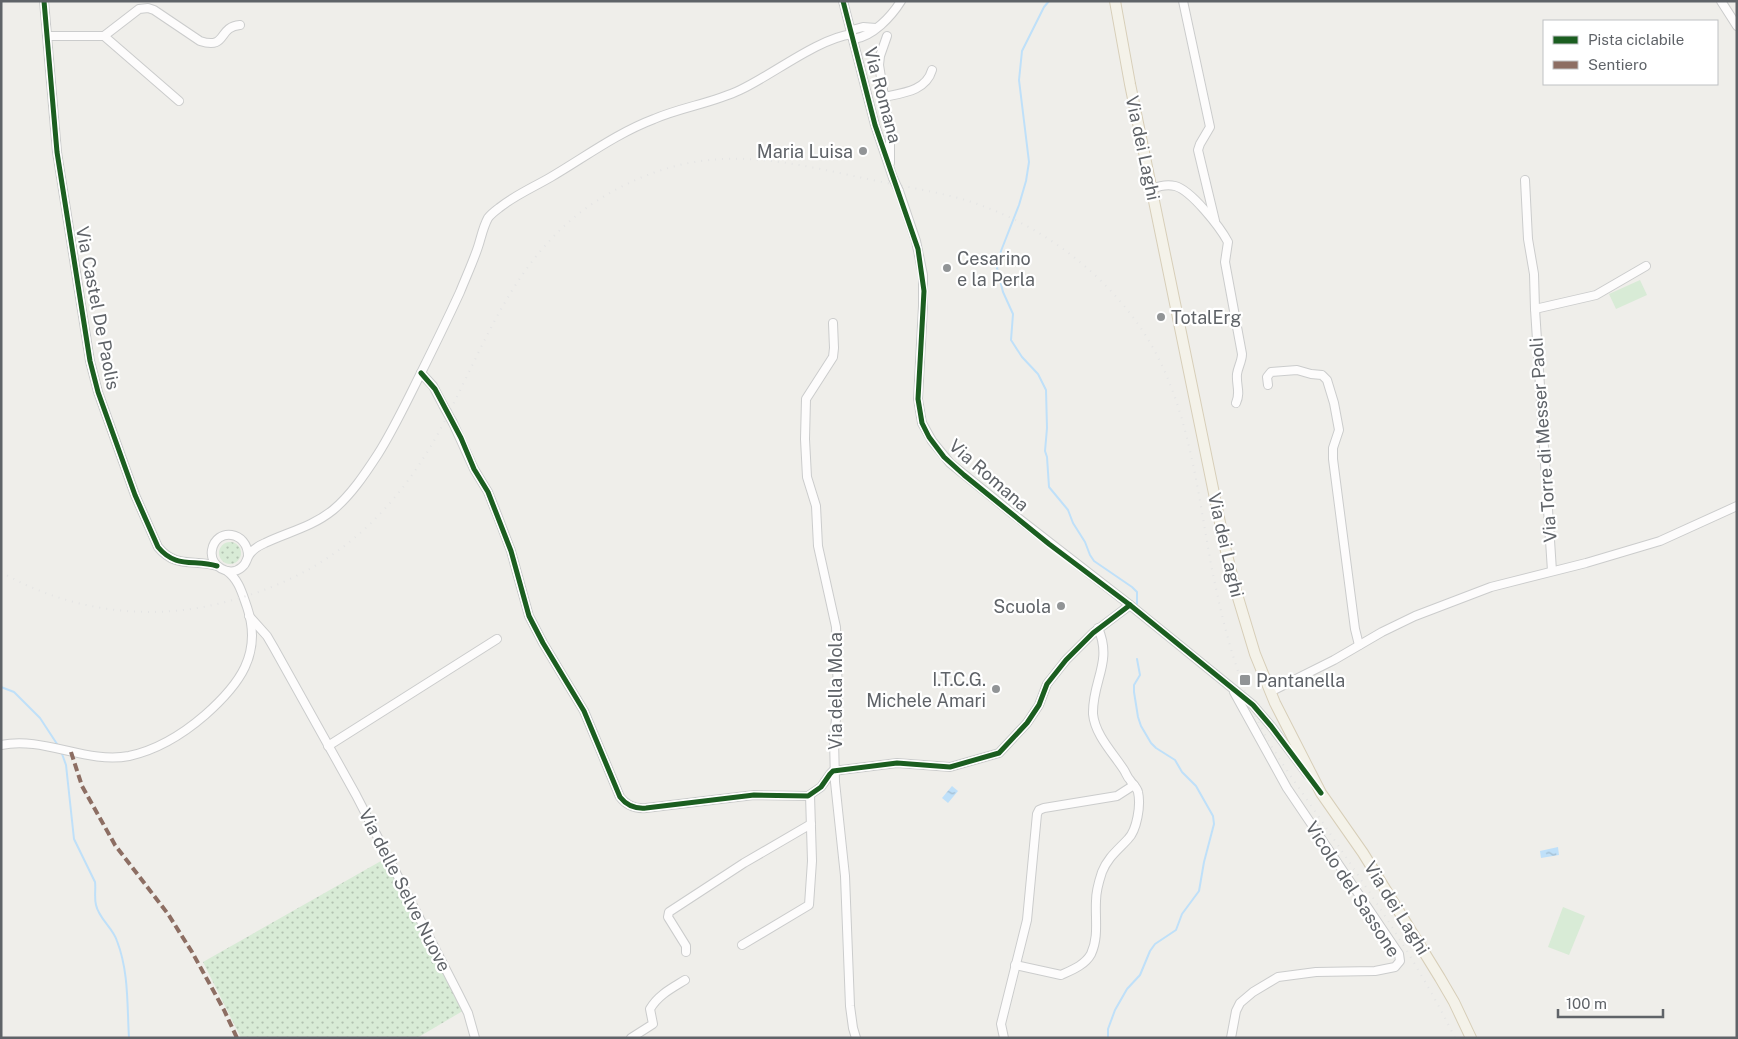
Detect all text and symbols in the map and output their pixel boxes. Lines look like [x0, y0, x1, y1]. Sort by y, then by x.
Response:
legend [1543, 20, 1718, 85]
text: Pista ciclabile [1588, 31, 1684, 48]
street label: Via Romana [860, 45, 906, 145]
text: Sentiero [1588, 56, 1647, 73]
street label: Via dei Laghi [1122, 94, 1164, 202]
place label: Maria Luisa [757, 141, 853, 162]
marker: Maria Luisa [857, 145, 869, 157]
street label: Via Castel De Paolis [72, 225, 124, 391]
place label: Cesarino e la Perla [957, 248, 1035, 290]
marker: Cesarino e la Perla [941, 262, 953, 274]
place label: TotalErg [1171, 307, 1241, 328]
marker: TotalErg [1155, 311, 1167, 323]
street label: Via Torre di Messer Paoli [1525, 337, 1561, 543]
street label: Via Romana [945, 435, 1033, 515]
street label: Via dei Laghi [1204, 491, 1248, 599]
place label: Scuola [993, 596, 1051, 617]
marker: Scuola [1055, 600, 1067, 612]
street label: Via della Mola [825, 632, 846, 750]
place label: I.T.C.G. Michele Amari [866, 669, 986, 711]
place label: Pantanella [1256, 670, 1345, 691]
marker: Pantanella [1238, 673, 1252, 687]
marker: I.T.C.G. Michele Amari [990, 683, 1002, 695]
street label: Via delle Selve Nuove [355, 805, 455, 975]
street label: Vicolo del Sassone [1301, 817, 1405, 961]
street label: Via dei Laghi [1360, 857, 1434, 959]
scale bar [1558, 986, 1663, 1018]
text: 100 m [1566, 995, 1607, 1012]

